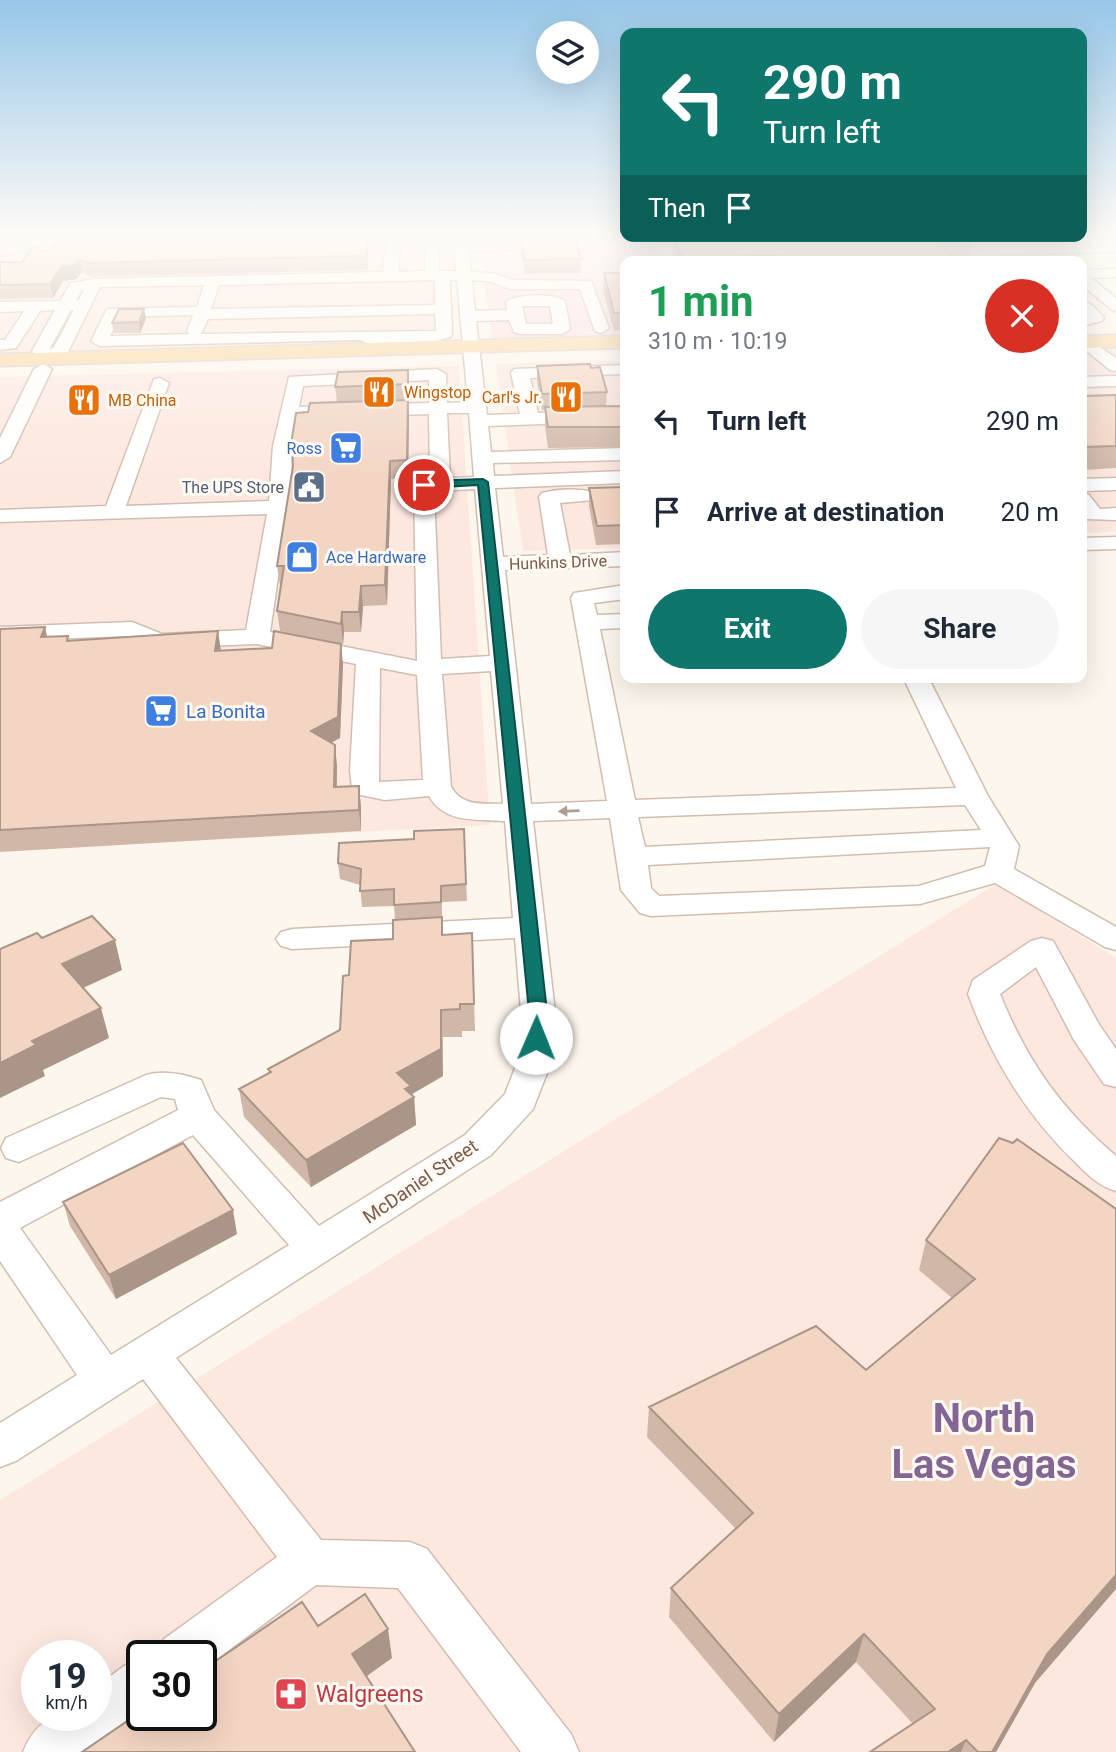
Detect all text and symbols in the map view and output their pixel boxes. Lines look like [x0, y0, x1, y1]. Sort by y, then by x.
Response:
map controls [536, 21, 599, 84]
button: layers [536, 21, 599, 84]
text: 290 m [763, 54, 902, 111]
icon: left [648, 56, 739, 147]
text: Turn left [763, 113, 881, 151]
icon: arrive [720, 189, 758, 227]
text: Then [648, 193, 706, 223]
text: 1 min [648, 277, 754, 326]
button: close [985, 279, 1059, 353]
text: 310 m · 10:19 [648, 328, 787, 355]
restaurant icon: Wingstop [360, 373, 398, 411]
restaurant icon: Carl's Jr. [547, 378, 585, 416]
restaurant icon: MB China [65, 381, 103, 419]
place label: Wingstop [404, 383, 471, 402]
place label: Carl's Jr. [482, 388, 542, 407]
place label: MB China [108, 391, 177, 410]
icon: left [648, 402, 686, 440]
text: Turn left [707, 406, 806, 436]
text: 290 m [986, 406, 1059, 436]
supermarket icon: Ross [327, 429, 365, 467]
place label: Ross [287, 439, 322, 458]
pin [394, 455, 454, 515]
icon: arrive [405, 466, 443, 504]
public building icon: The UPS Store [290, 468, 328, 506]
place label: The UPS Store [182, 478, 284, 497]
icon: arrive [648, 493, 686, 531]
text: Arrive at destination [707, 497, 944, 527]
text: 20 m [1001, 497, 1059, 527]
shop icon: Ace Hardware [283, 538, 321, 576]
place label: Ace Hardware [326, 548, 426, 567]
street label: Hunkins Drive [509, 551, 607, 574]
button: Exit [648, 589, 847, 669]
button: Share [861, 589, 1059, 669]
supermarket icon: La Bonita [142, 692, 180, 730]
place label: La Bonita [186, 700, 266, 723]
one-way arrow [558, 805, 580, 817]
position arrow [499, 1001, 573, 1075]
street label: McDaniel Street [358, 1134, 482, 1228]
district label: North Las Vegas [891, 1395, 1077, 1488]
speed limit sign: 30 [126, 1640, 217, 1731]
text: 19 [46, 1656, 87, 1697]
pharmacy icon: Walgreens [272, 1675, 310, 1713]
place label: Walgreens [316, 1681, 424, 1708]
text: km/h [45, 1692, 88, 1713]

